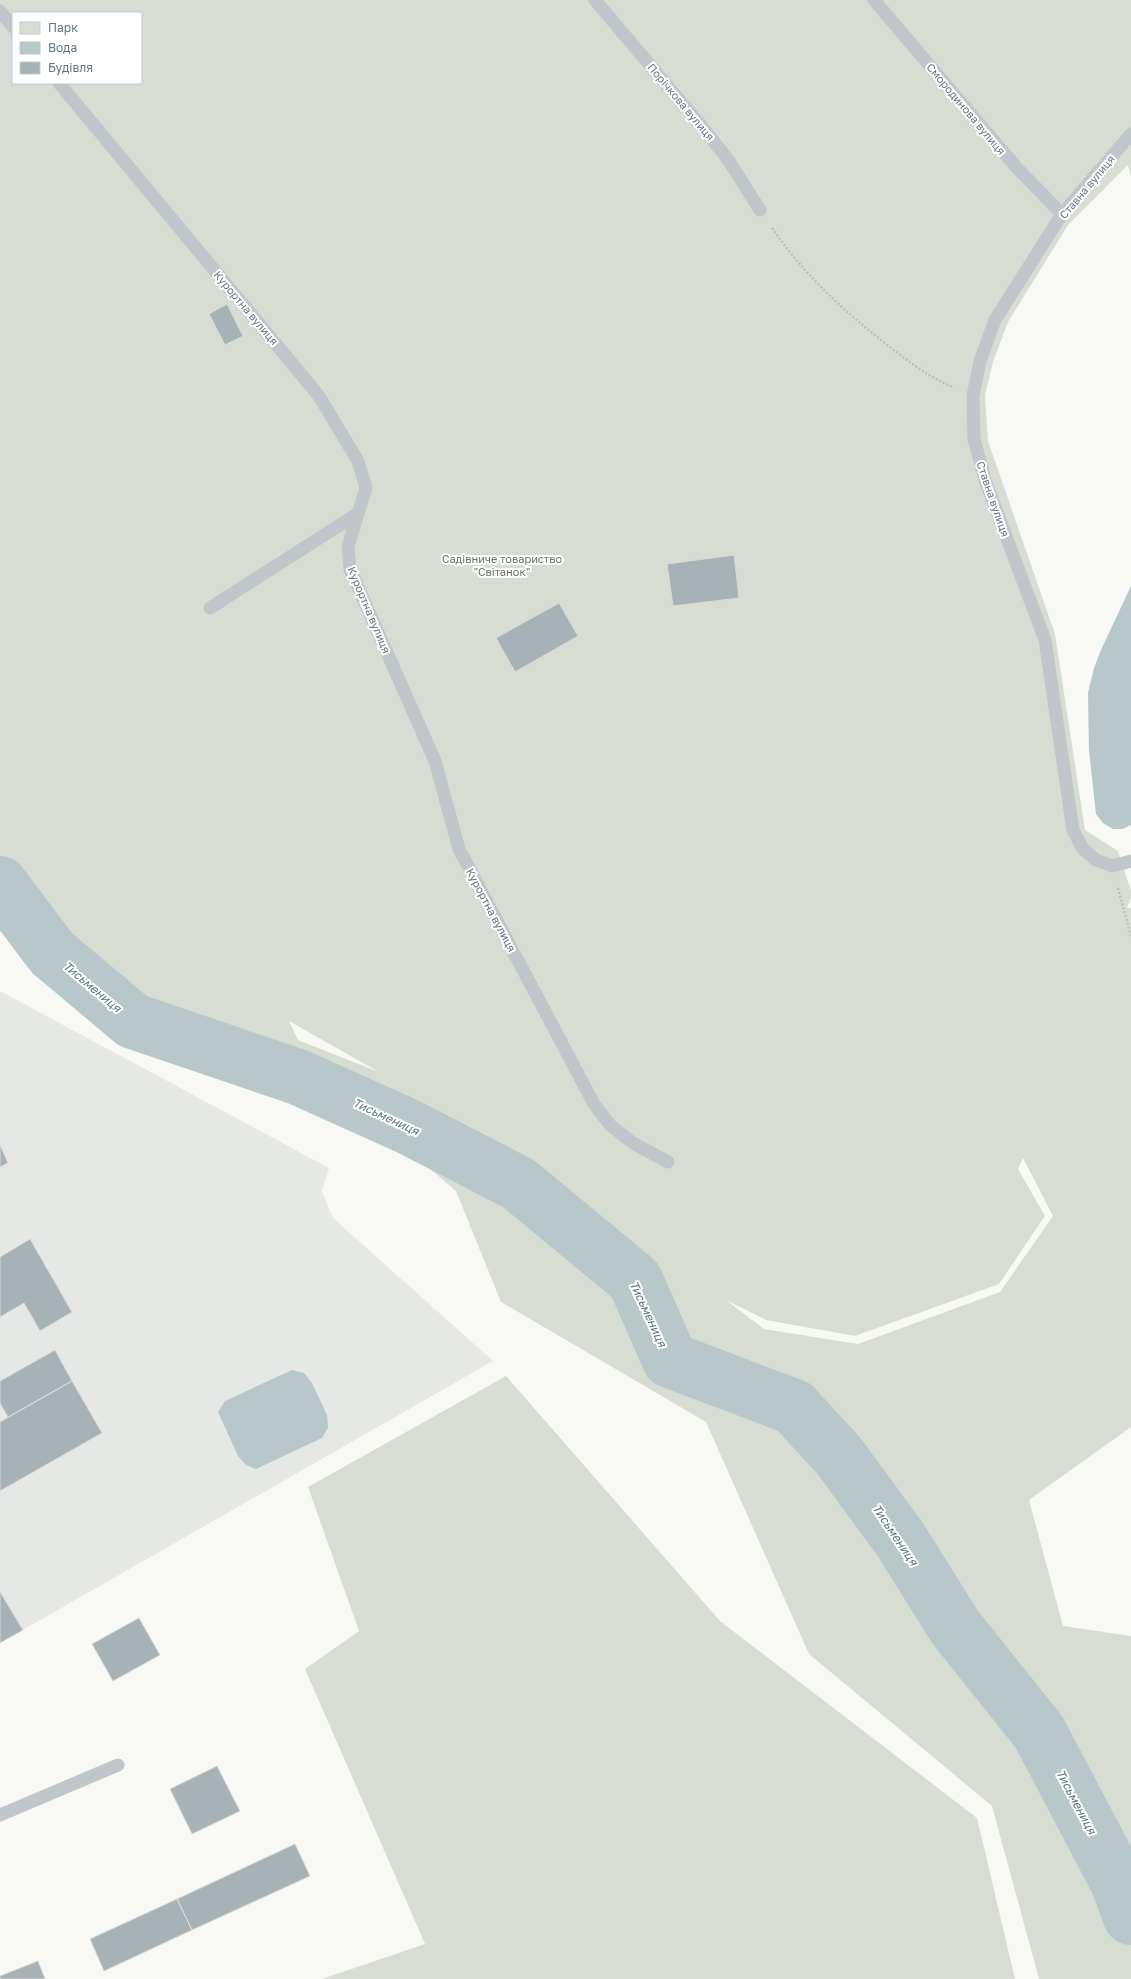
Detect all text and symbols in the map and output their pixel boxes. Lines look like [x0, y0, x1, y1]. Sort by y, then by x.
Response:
legend [12, 12, 142, 84]
text: Парк [48, 20, 78, 35]
text: Вода [48, 40, 77, 55]
text: Будівля [48, 60, 93, 75]
street label: Порічкова вулиця [645, 60, 717, 143]
street label: Смородинова вулиця [924, 60, 1008, 157]
street label: Ставна вулиця [1056, 152, 1117, 221]
street label: Курортна вулиця [212, 268, 281, 347]
street label: Ставна вулиця [974, 459, 1012, 538]
park label: Садівниче товариство "Світанок" [442, 552, 562, 578]
street label: Курортна вулиця [345, 565, 394, 655]
street label: Курортна вулиця [464, 866, 519, 954]
water label: Тисьмениця [60, 958, 125, 1016]
water label: Тисьмениця [351, 1095, 423, 1139]
water label: Тисьмениця [627, 1278, 671, 1350]
water label: Тисьмениця [869, 1501, 922, 1569]
water label: Тисьмениця [1053, 1767, 1100, 1838]

